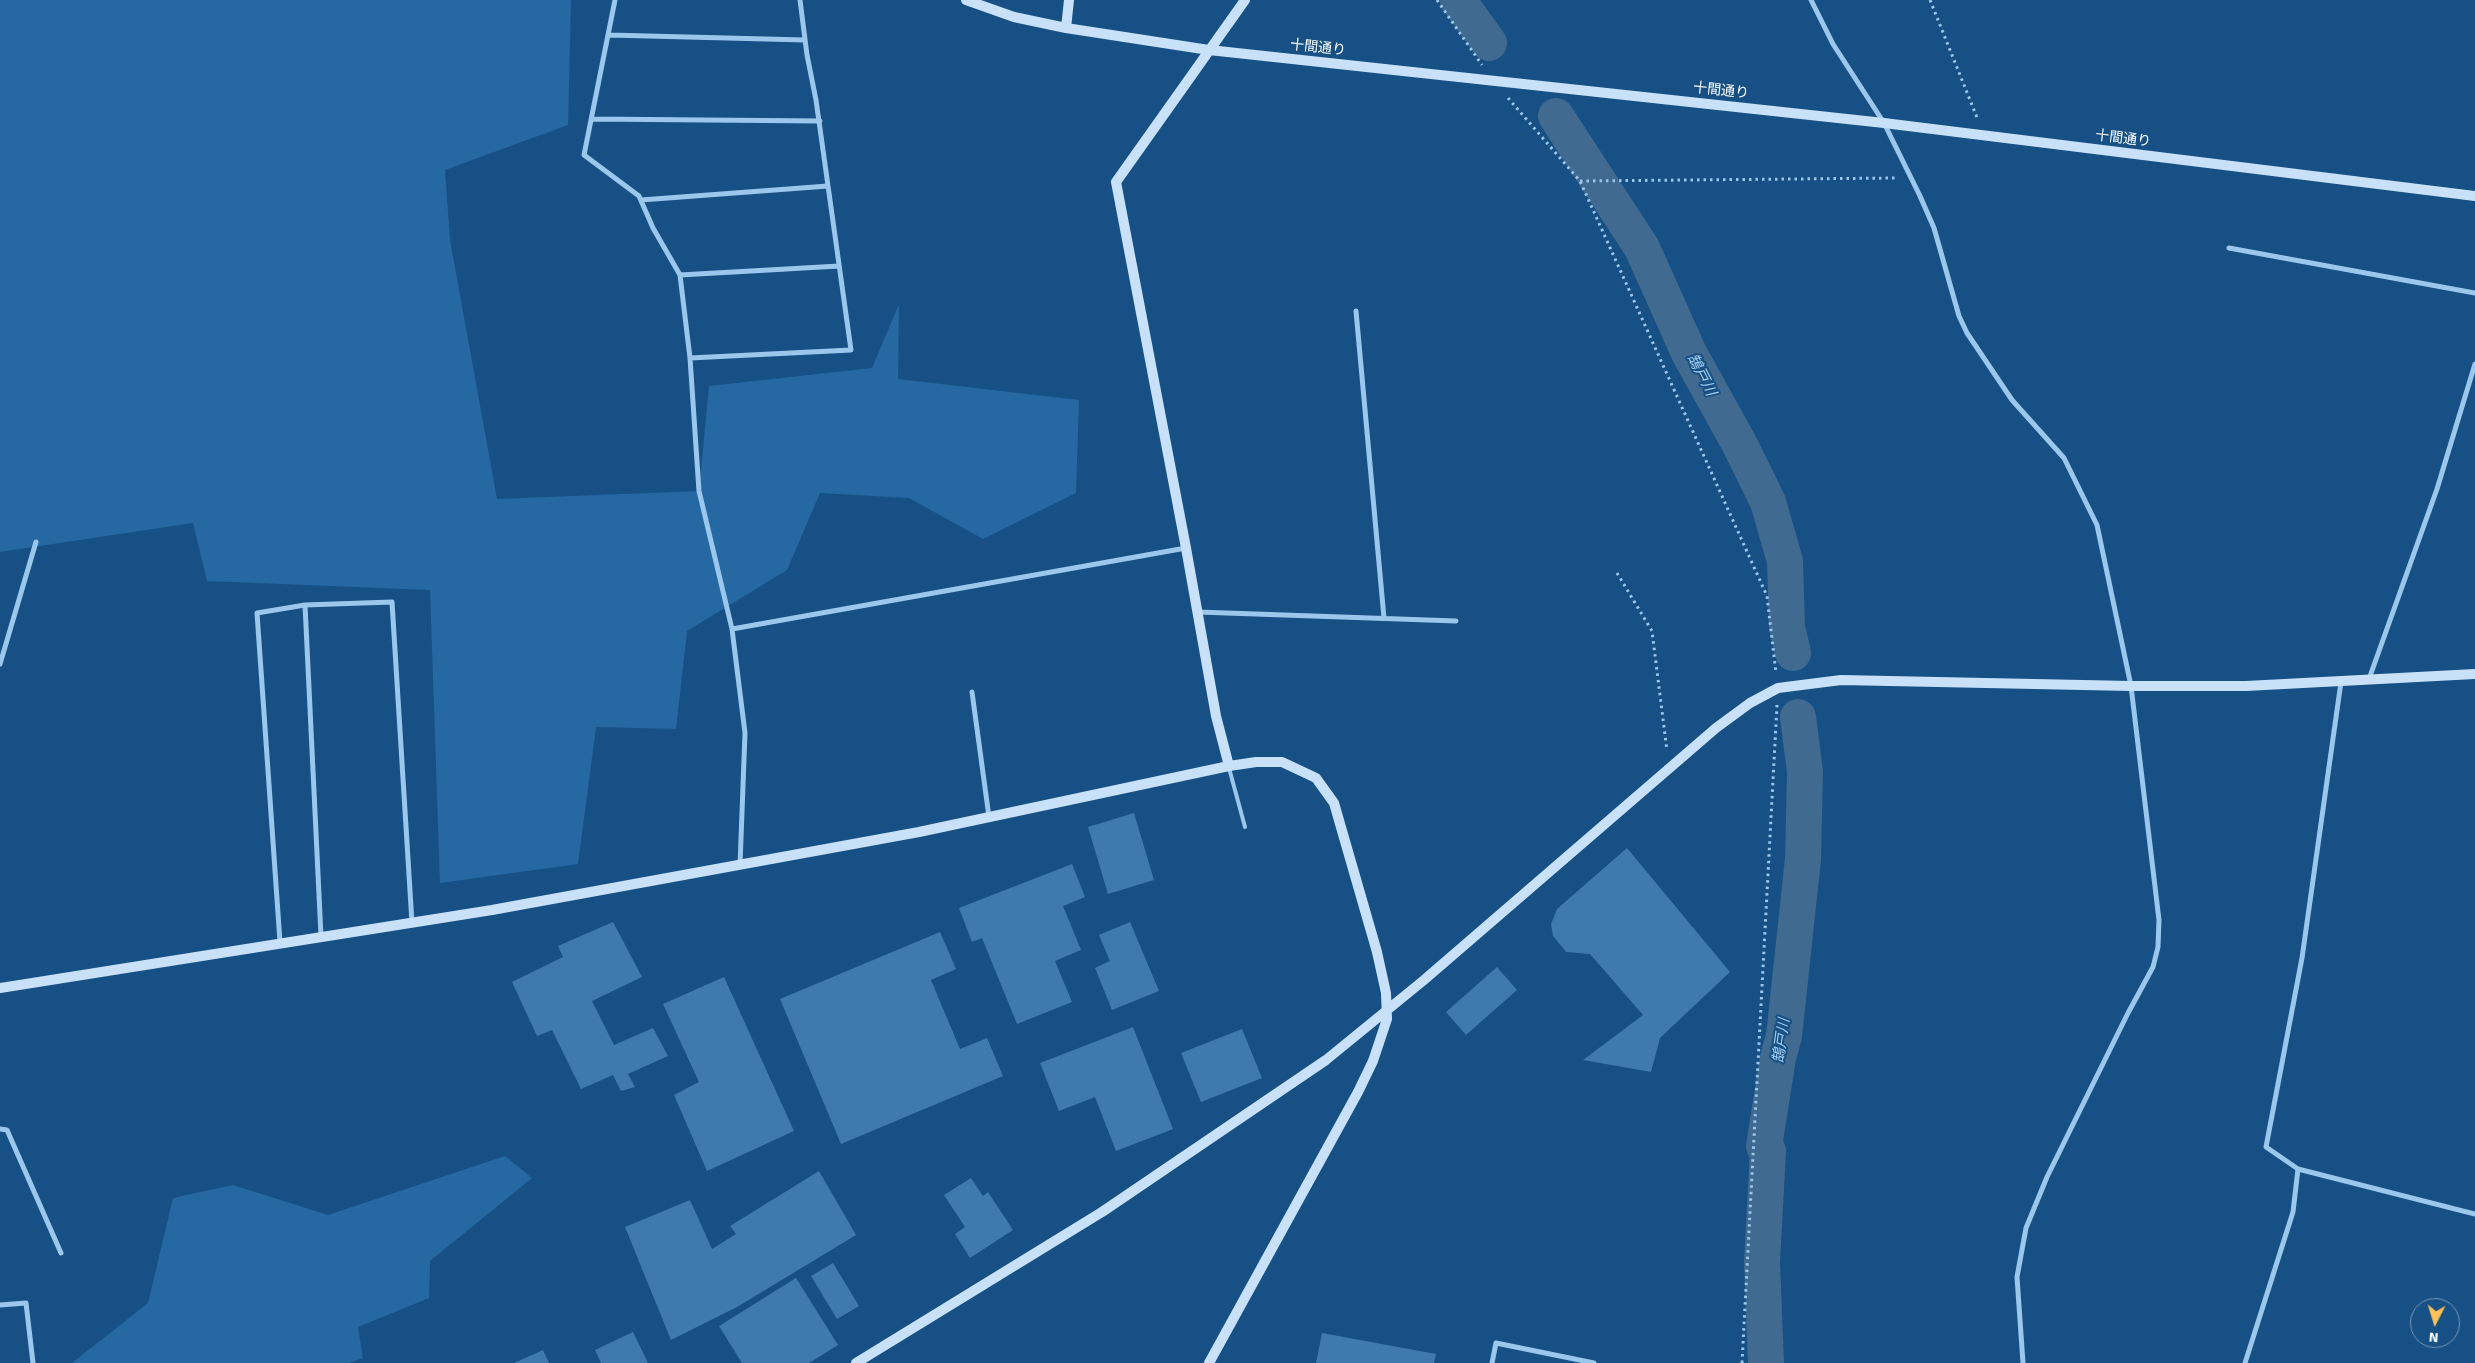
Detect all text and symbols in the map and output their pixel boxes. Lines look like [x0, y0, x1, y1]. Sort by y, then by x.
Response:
street label: 十間通り [1289, 37, 1347, 59]
street label: 十間通り [1692, 80, 1750, 102]
street label: 十間通り [2094, 127, 2152, 151]
water label: 鵠戸川 [1683, 351, 1719, 399]
water label: 鵠戸川 [1770, 1017, 1794, 1065]
north arrow [2410, 1298, 2460, 1348]
text: N [2428, 1329, 2439, 1346]

